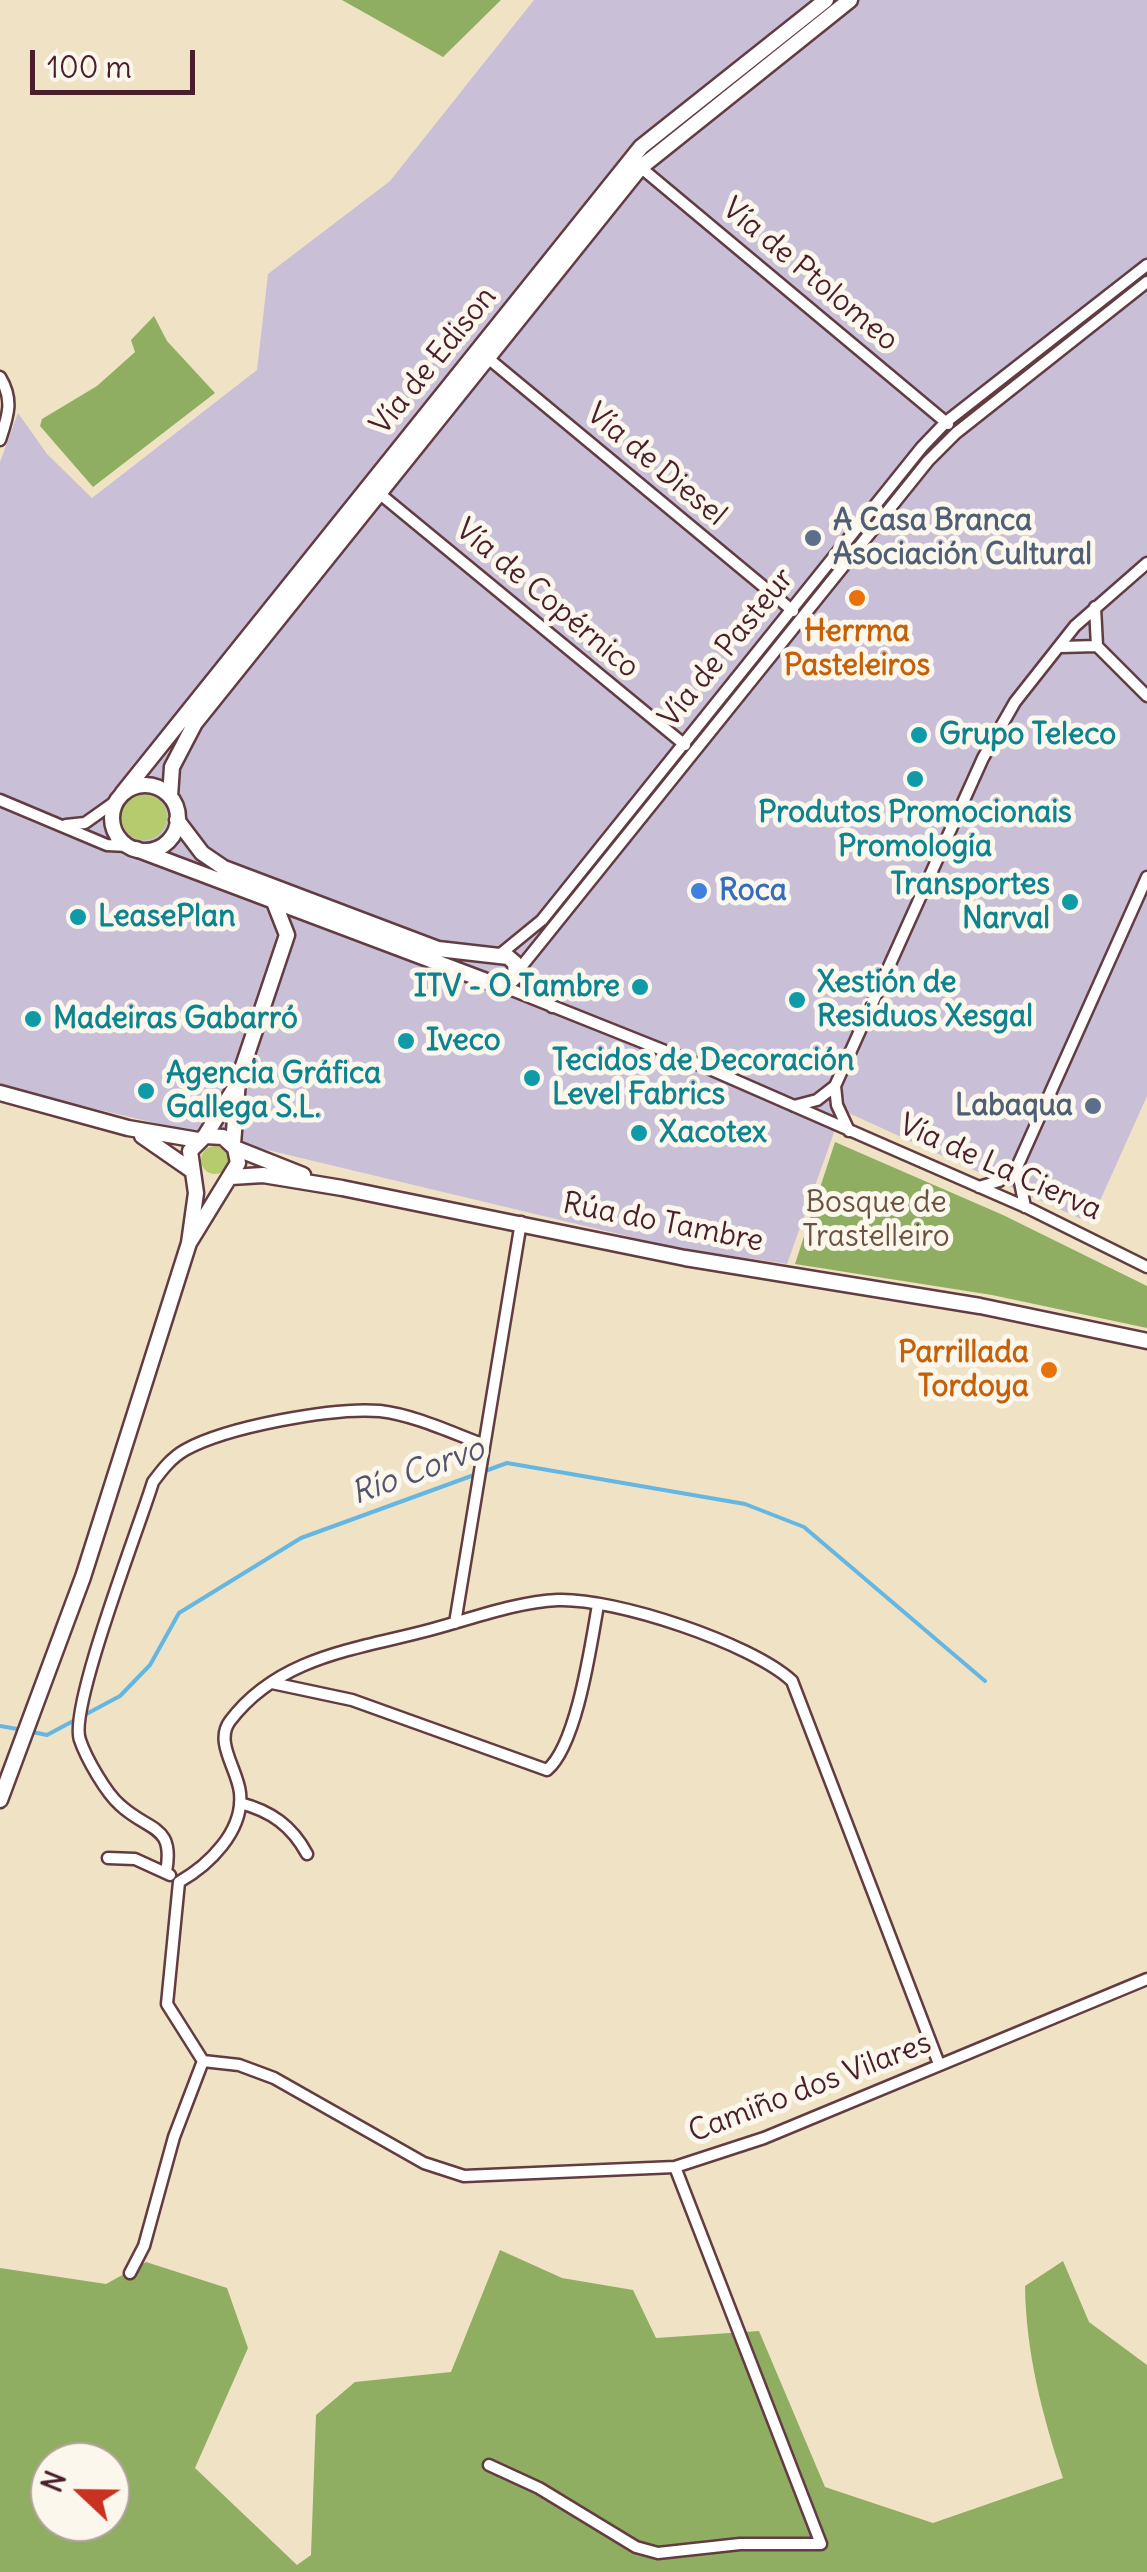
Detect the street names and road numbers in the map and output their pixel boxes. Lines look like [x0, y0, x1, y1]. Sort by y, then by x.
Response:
street label: Vía de Ptolomeo [715, 191, 905, 359]
street label: Vía de Edison [363, 280, 505, 442]
street label: Vía de Diesel [579, 396, 733, 534]
street label: Vía de Copérnico [448, 512, 646, 686]
street label: Vía de Pasteur [652, 561, 802, 735]
street label: Vía de La Cierva [893, 1107, 1107, 1229]
street label: Rúa do Tambre [560, 1186, 766, 1260]
street label: Camiño dos Vilares [684, 2025, 936, 2151]

